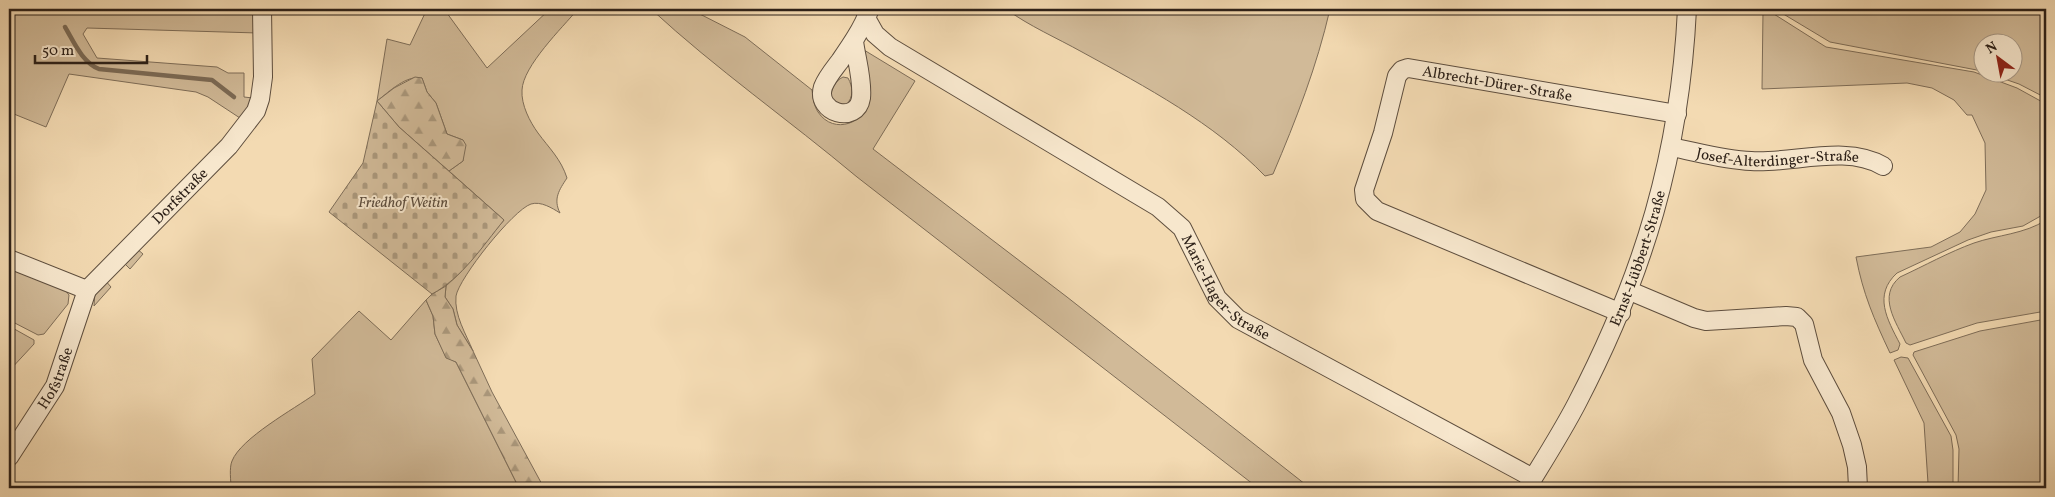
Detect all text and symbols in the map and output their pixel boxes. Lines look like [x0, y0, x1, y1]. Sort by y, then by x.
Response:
scale bar [35, 32, 148, 64]
north arrow [1972, 32, 2022, 82]
text: N [1983, 37, 2001, 59]
text: 50 m [42, 41, 74, 62]
street label: Albrecht-Dürer-Straße [1421, 62, 1574, 108]
street label: Josef-Alterdinger-Straße [1694, 144, 1860, 173]
street label: Dorfstraße [148, 164, 214, 230]
street label: Ernst-Lübbert-Straße [1606, 188, 1672, 330]
park label: Friedhof Weitin [358, 193, 448, 214]
street label: Marie-Hager-Straße [1175, 231, 1273, 346]
street label: Hofstraße [34, 345, 79, 414]

